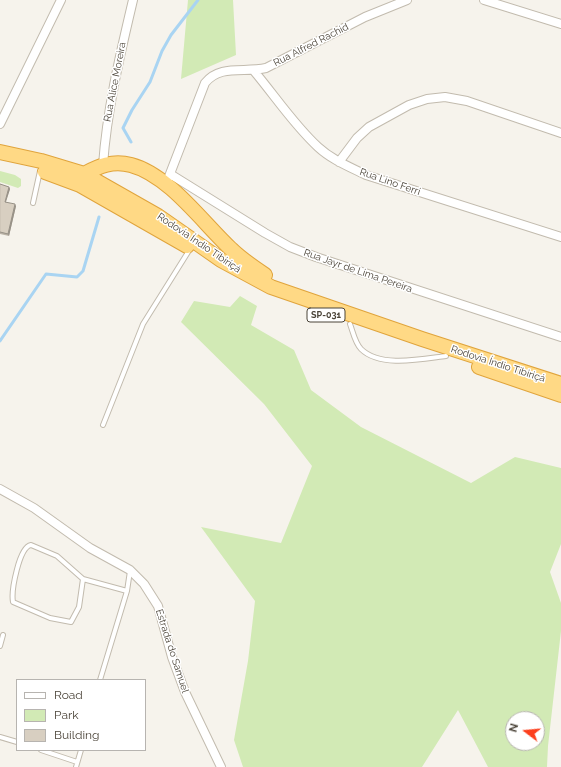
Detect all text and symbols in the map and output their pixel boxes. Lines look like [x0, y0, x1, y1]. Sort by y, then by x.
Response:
street label: Rua Alfred Rachid [271, 21, 351, 69]
street label: Rua Alice Moreira [101, 41, 129, 123]
street label: Rua Lino Ferri [358, 166, 422, 198]
street label: Rodovia Índio Tibiriçá [155, 211, 243, 275]
street label: Rua Jayr de Lima Pereira [302, 247, 414, 295]
road number: SP-031 [307, 308, 345, 322]
street label: Rodovia Índio Tibiriçá [449, 343, 547, 385]
street label: Estrada do Samuel [153, 608, 191, 694]
legend [16, 679, 146, 751]
text: Road [54, 688, 83, 702]
text: Park [54, 708, 79, 722]
north arrow [505, 711, 545, 751]
text: N [507, 722, 521, 734]
text: Building [54, 728, 100, 742]

